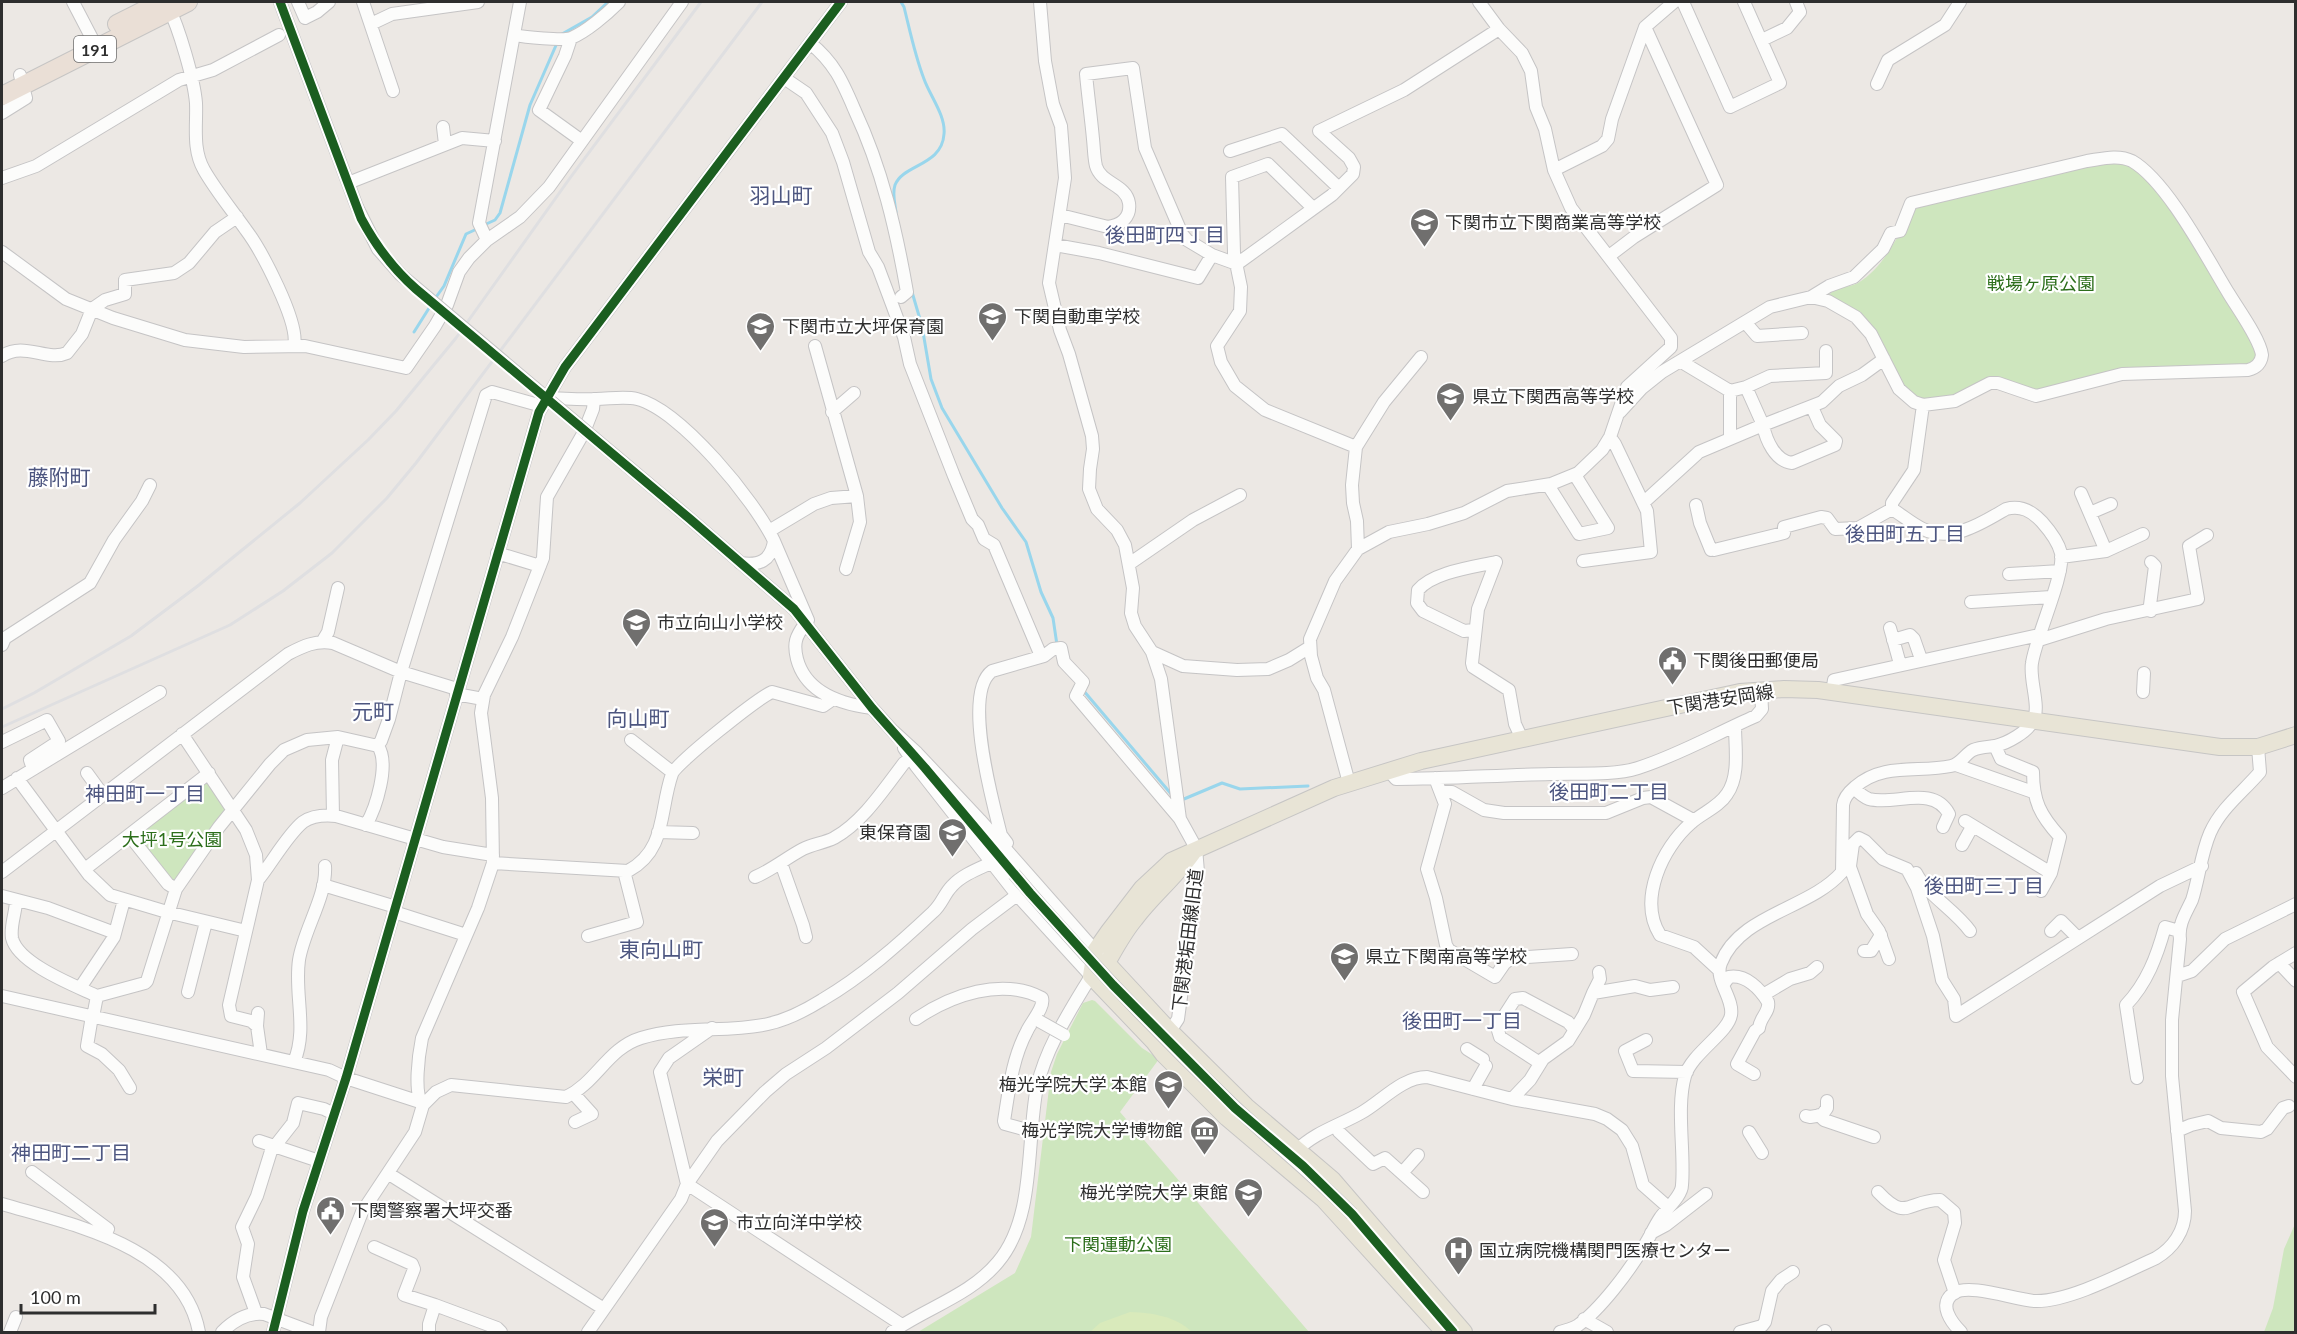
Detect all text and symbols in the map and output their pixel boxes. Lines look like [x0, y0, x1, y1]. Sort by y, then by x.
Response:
road number: 191 [74, 36, 116, 62]
district label: 羽山町 [750, 182, 813, 207]
school or university icon: 下関市立下関商業高等学校 [1408, 206, 1440, 248]
place label: 下関市立下関商業高等学校 [1445, 211, 1661, 233]
district label: 後田町四丁目 [1105, 222, 1225, 246]
park label: 戦場ヶ原公園 [1987, 272, 2095, 294]
school or university icon: 下関自動車学校 [977, 300, 1009, 342]
place label: 下関自動車学校 [1014, 305, 1140, 327]
school or university icon: 下関市立大坪保育園 [745, 310, 777, 352]
place label: 下関市立大坪保育園 [782, 315, 944, 337]
school or university icon: 県立下関西高等学校 [1435, 380, 1467, 422]
place label: 県立下関西高等学校 [1472, 385, 1634, 407]
district label: 藤附町 [28, 464, 91, 489]
district label: 後田町五丁目 [1845, 521, 1965, 545]
school or university icon: 市立向山小学校 [620, 606, 652, 648]
place label: 市立向山小学校 [657, 611, 783, 633]
public building icon: 下関後田郵便局 [1656, 644, 1688, 686]
place label: 下関後田郵便局 [1693, 649, 1819, 671]
street label: 下関港安岡線 [1665, 680, 1775, 718]
district label: 元町 [352, 698, 394, 723]
district label: 向山町 [607, 705, 670, 730]
district label: 後田町二丁目 [1549, 779, 1669, 803]
district label: 神田町一丁目 [85, 781, 205, 805]
school or university icon: 東保育園 [936, 816, 968, 858]
place label: 東保育園 [859, 821, 931, 843]
park label: 大坪1号公園 [122, 828, 222, 850]
street label: 下関港垢田線旧道 [1167, 867, 1207, 1013]
district label: 後田町三丁目 [1924, 873, 2044, 897]
district label: 東向山町 [619, 936, 703, 961]
school or university icon: 県立下関南高等学校 [1328, 940, 1360, 982]
place label: 県立下関南高等学校 [1365, 945, 1527, 967]
district label: 後田町一丁目 [1402, 1008, 1522, 1032]
district label: 栄町 [702, 1064, 744, 1089]
school or university icon: 梅光学院大学 本館 [1152, 1068, 1184, 1110]
place label: 梅光学院大学 本館 [998, 1073, 1147, 1095]
museum icon: 梅光学院大学博物館 [1188, 1114, 1220, 1156]
place label: 梅光学院大学博物館 [1021, 1119, 1183, 1141]
district label: 神田町二丁目 [11, 1140, 131, 1164]
school or university icon: 梅光学院大学 東館 [1233, 1176, 1265, 1218]
place label: 梅光学院大学 東館 [1079, 1181, 1228, 1203]
public building icon: 下関警察署大坪交番 [314, 1194, 346, 1236]
place label: 下関警察署大坪交番 [351, 1199, 513, 1221]
school or university icon: 市立向洋中学校 [699, 1206, 731, 1248]
place label: 市立向洋中学校 [736, 1211, 862, 1233]
park label: 下関運動公園 [1064, 1233, 1172, 1255]
hospital icon: 国立病院機構関門医療センター [1442, 1234, 1474, 1276]
place label: 国立病院機構関門医療センター [1479, 1239, 1731, 1261]
scale bar [21, 1277, 154, 1315]
text: 100 m [30, 1286, 81, 1308]

